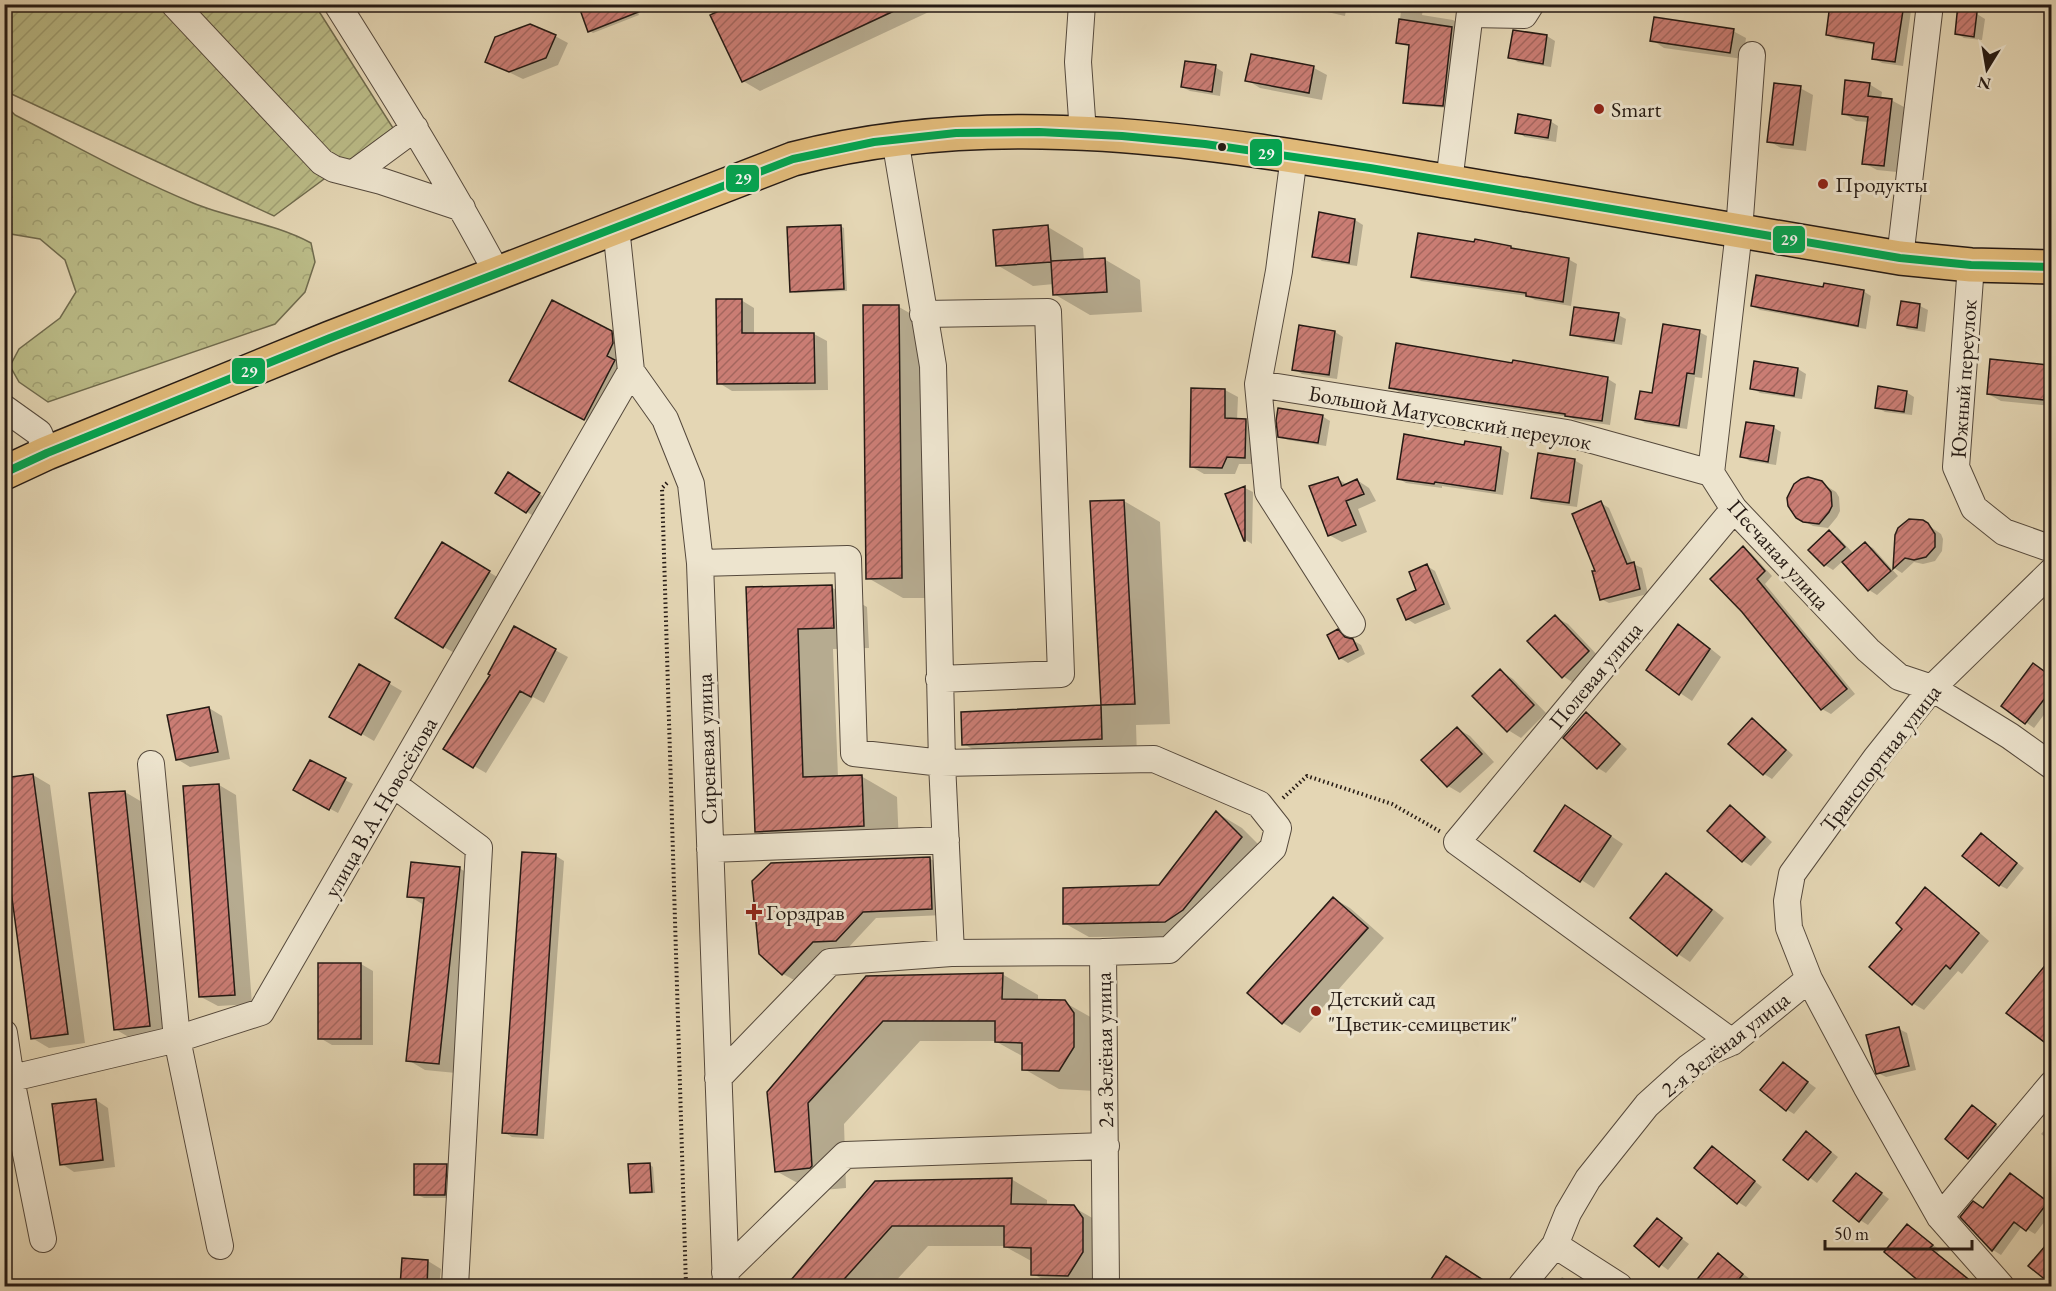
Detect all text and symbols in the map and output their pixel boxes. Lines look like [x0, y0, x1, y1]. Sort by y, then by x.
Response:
north arrow [1957, 39, 2017, 99]
text: N [1976, 72, 1993, 95]
place label: Smart [1611, 95, 1661, 124]
marker: Smart [1592, 102, 1606, 116]
line badge: 29 [1249, 138, 1283, 167]
unlabelled marker [1216, 141, 1228, 153]
text: 29 [1258, 143, 1275, 164]
line badge: 29 [725, 164, 760, 193]
text: 29 [735, 168, 752, 189]
place label: Продукты [1835, 170, 1928, 199]
marker: Продукты [1816, 177, 1830, 191]
line badge: 29 [1772, 225, 1806, 254]
text: 29 [1781, 229, 1798, 250]
street label: Южный переулок [1943, 298, 1984, 460]
line badge: 29 [231, 357, 266, 385]
text: 29 [241, 361, 258, 382]
street label: Большой Матусовский переулок [1306, 378, 1594, 457]
street label: Песчаная улица [1721, 493, 1836, 616]
street label: Полевая улица [1542, 615, 1649, 735]
street label: Сиреневая улица [689, 673, 724, 825]
street label: Транспортная улица [1813, 678, 1948, 838]
street label: улица В.А. Новосёлова [317, 711, 444, 903]
place label: Горздрав [766, 898, 845, 927]
marker: Горздрав [747, 905, 761, 919]
street label: 2-я Зелёная улица [1089, 972, 1120, 1128]
place label: Детский сад "Цветик-семицветик" [1328, 984, 1518, 1038]
street label: 2-я Зелёная улица [1655, 985, 1796, 1104]
marker: Детский сад "Цветик-семицветик" [1309, 1004, 1323, 1018]
scale bar [1825, 1213, 1972, 1251]
text: 50 m [1834, 1222, 1869, 1245]

